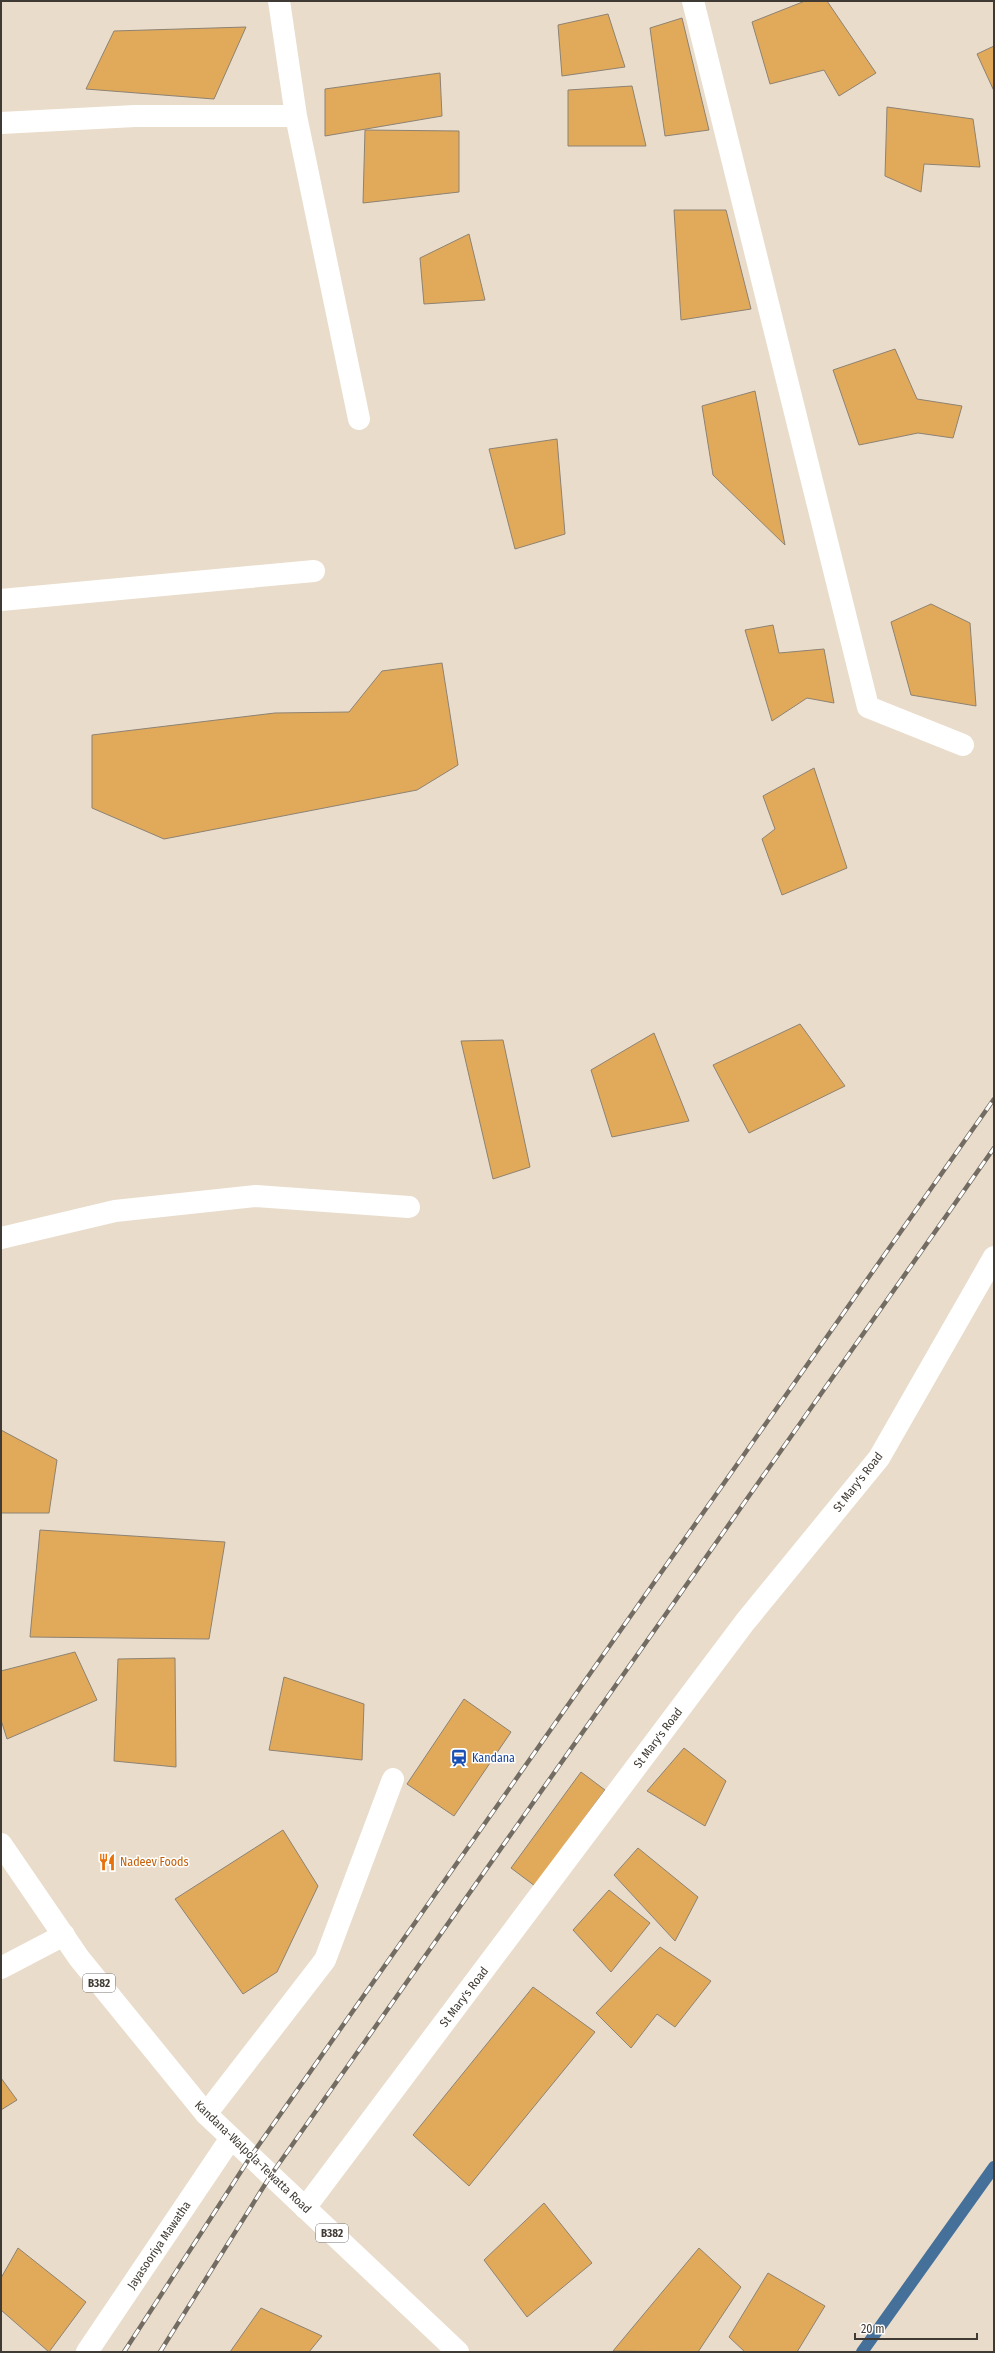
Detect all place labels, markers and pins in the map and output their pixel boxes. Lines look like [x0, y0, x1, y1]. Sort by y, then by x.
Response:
station icon: Kandana [449, 1748, 469, 1768]
place label: Kandana [472, 1751, 515, 1765]
restaurant icon: Nadeev Foods [97, 1852, 117, 1872]
place label: Nadeev Foods [120, 1855, 189, 1869]

